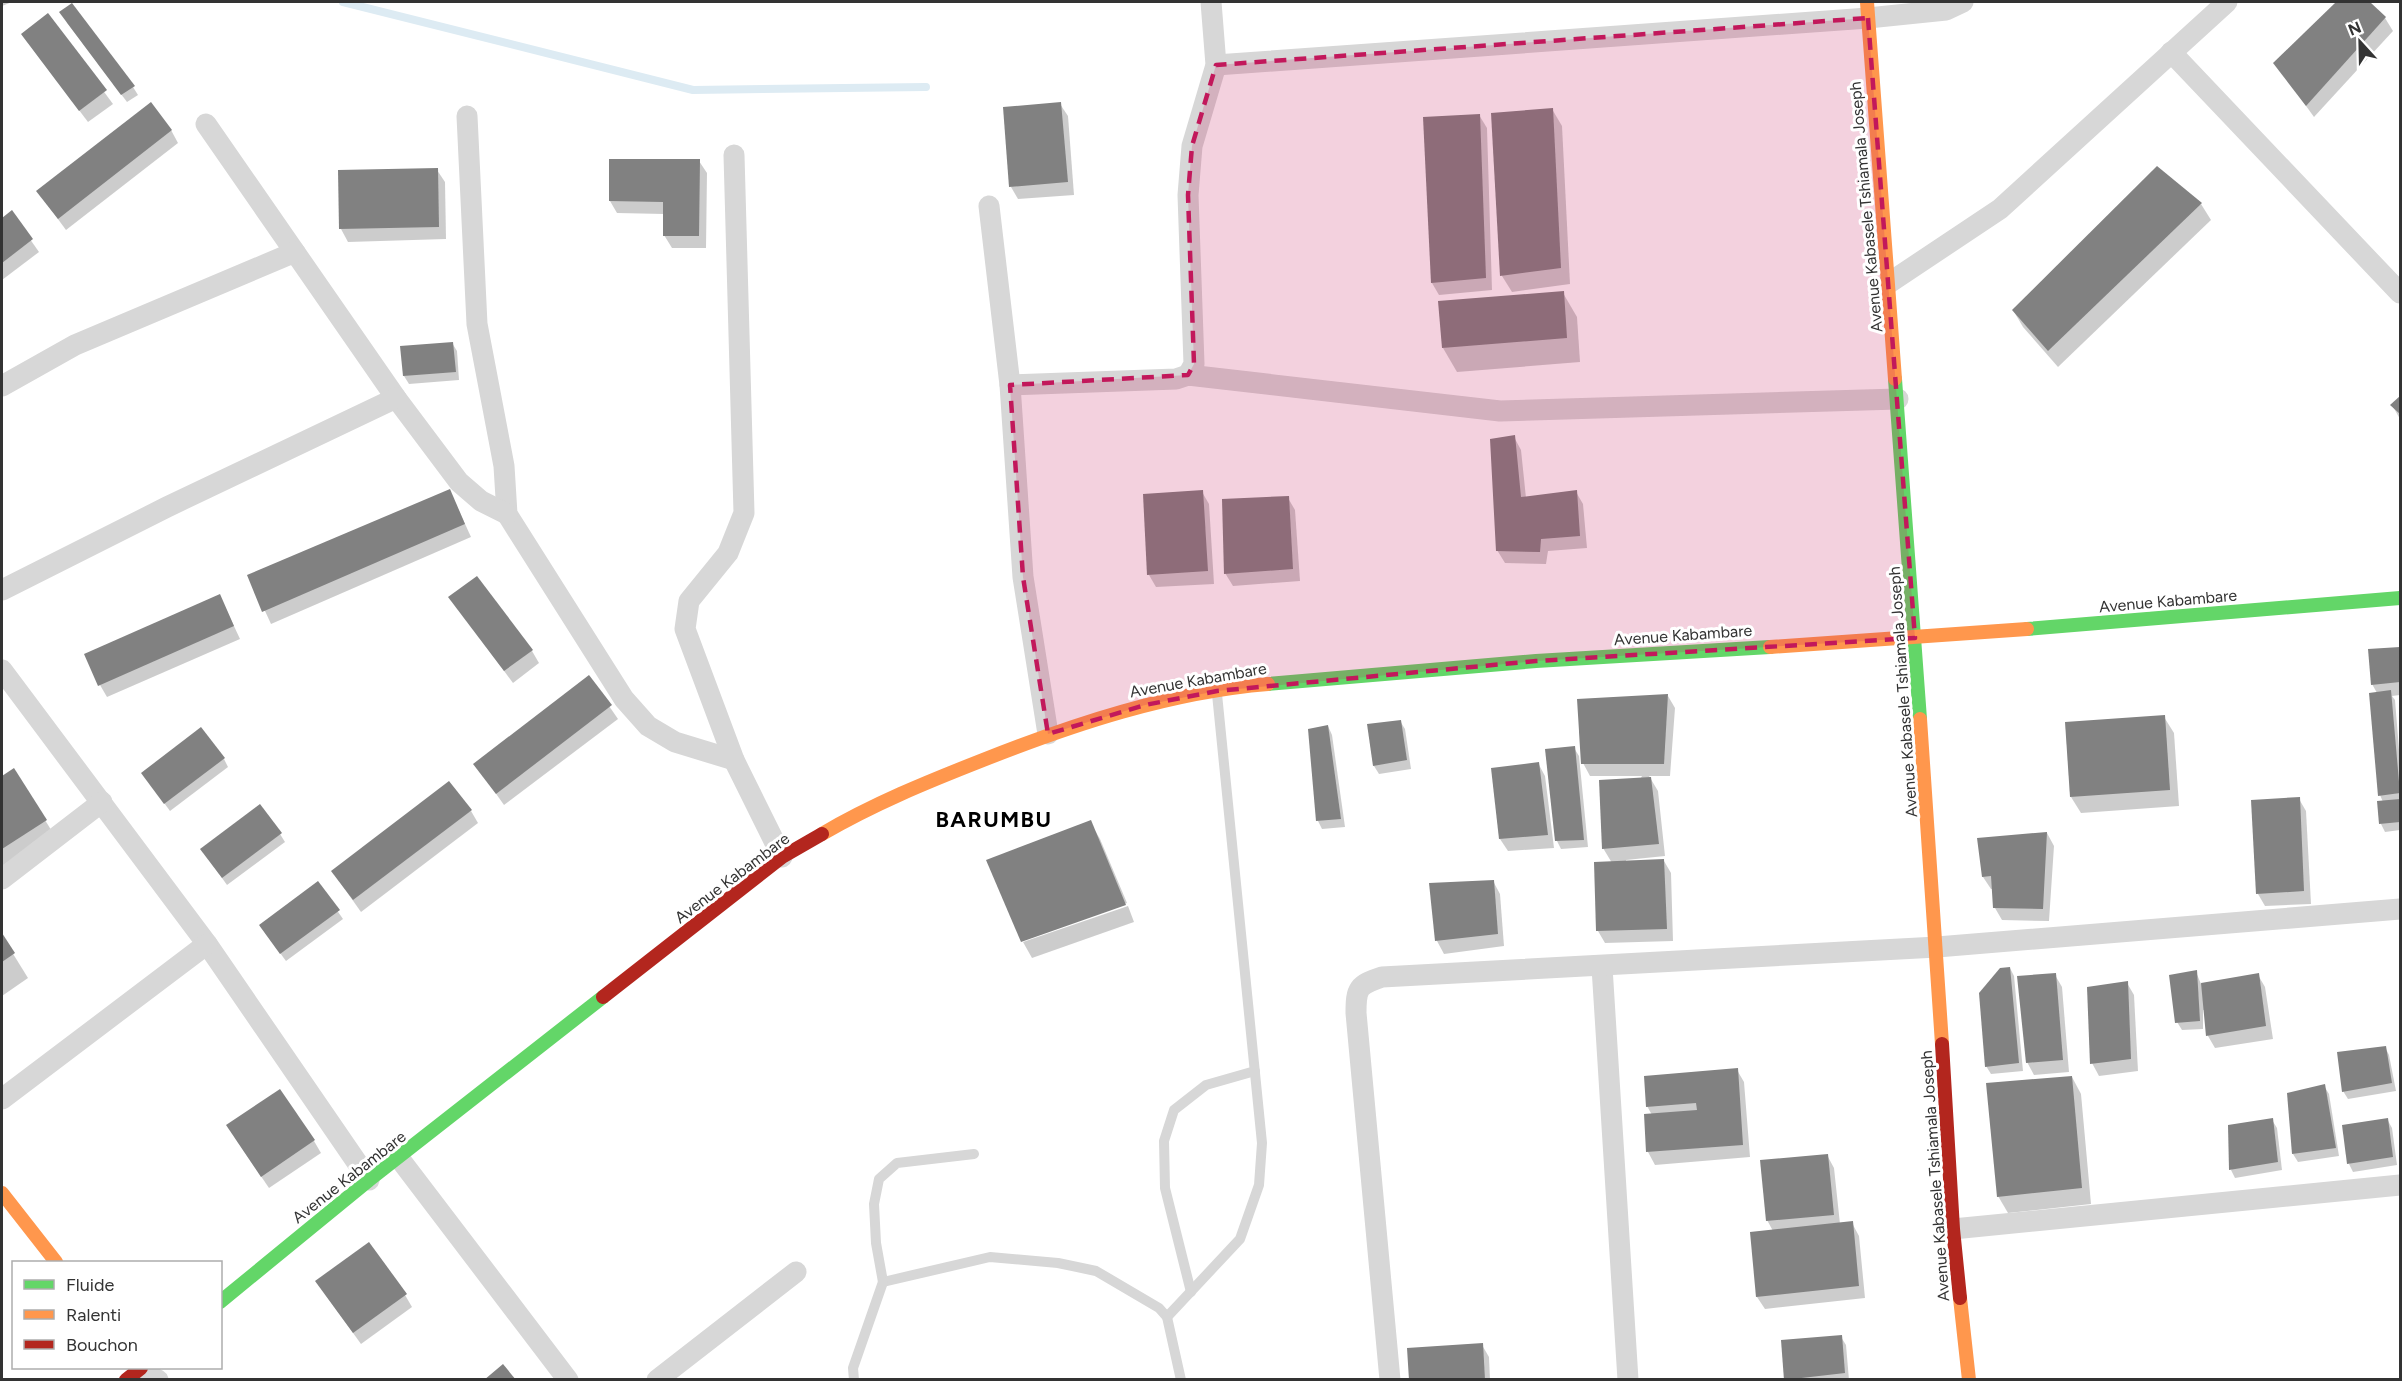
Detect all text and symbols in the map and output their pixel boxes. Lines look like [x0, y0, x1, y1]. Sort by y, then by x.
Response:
north arrow [2330, 12, 2390, 72]
text: N [2345, 17, 2364, 40]
street label: Avenue Kabasele Tshiamala Joseph [1846, 81, 1886, 333]
street label: Avenue Kabasele Tshiamala Joseph [1885, 566, 1921, 818]
street label: Avenue Kabambare [2098, 585, 2238, 617]
street label: Avenue Kabambare [1613, 621, 1753, 649]
street label: Avenue Kabambare [1128, 659, 1268, 701]
district label: BARUMBU [935, 806, 1053, 833]
street label: Avenue Kabambare [671, 829, 793, 927]
street label: Avenue Kabasele Tshiamala Joseph [1917, 1050, 1953, 1302]
street label: Avenue Kabambare [289, 1127, 410, 1227]
legend [12, 1261, 222, 1369]
text: Fluide [66, 1274, 115, 1296]
text: Ralenti [66, 1304, 121, 1326]
text: Bouchon [66, 1334, 138, 1356]

